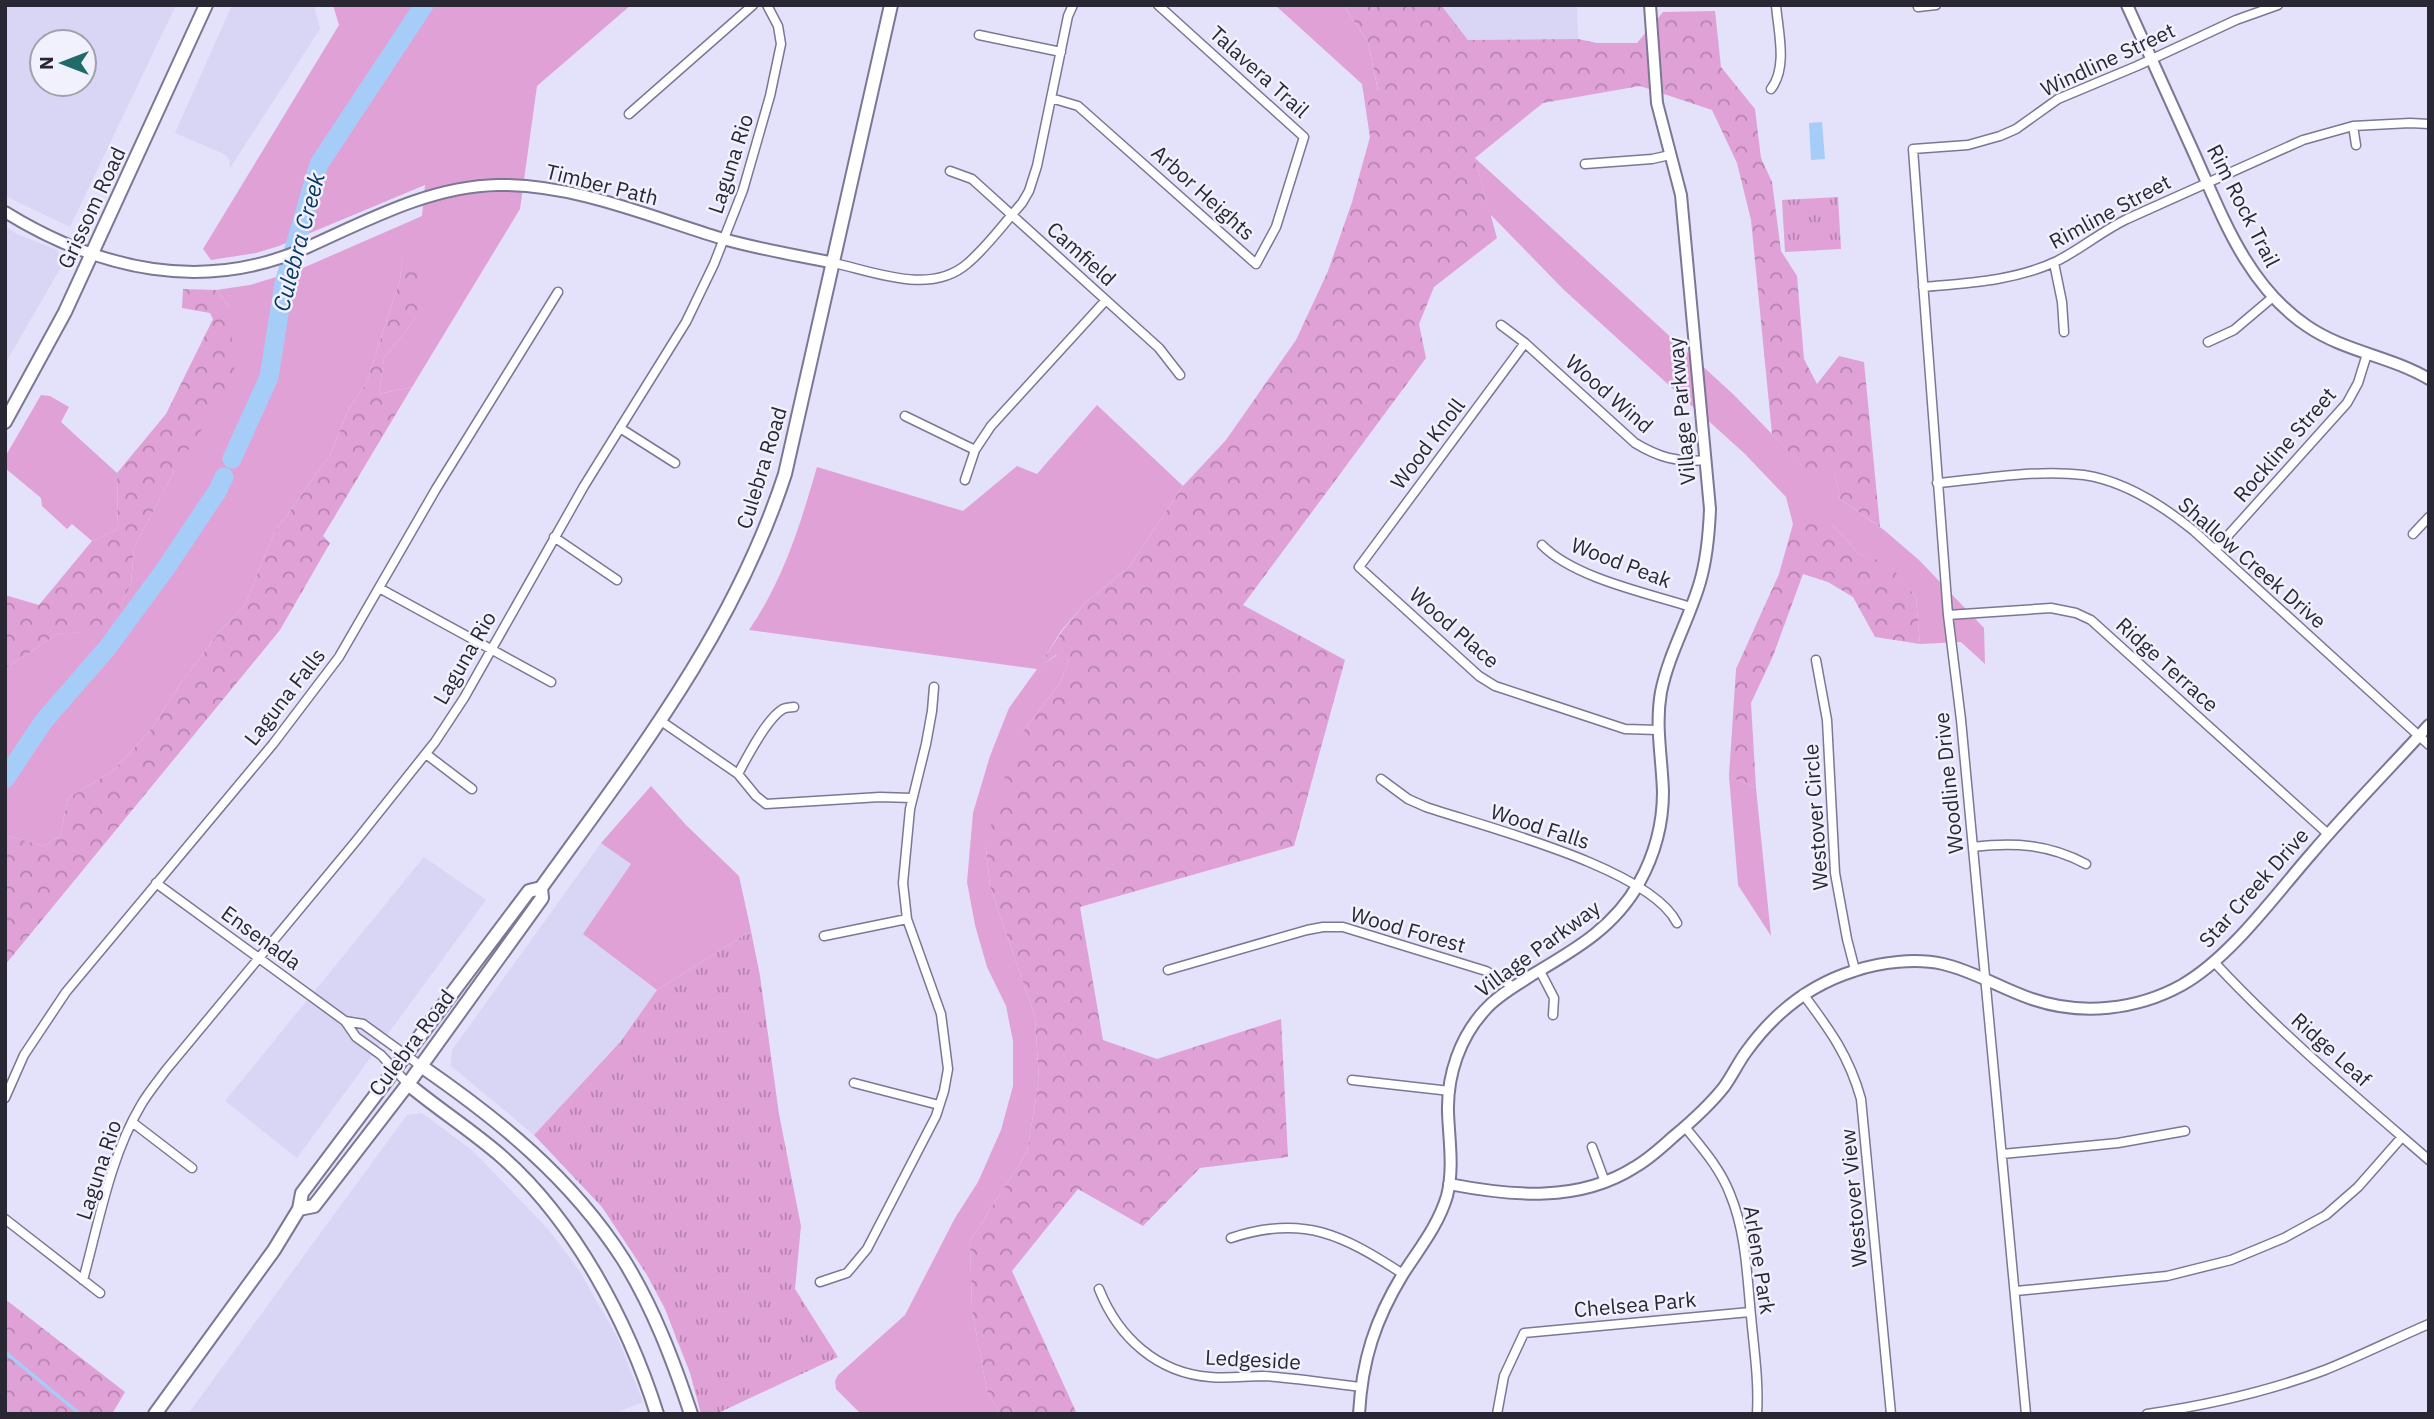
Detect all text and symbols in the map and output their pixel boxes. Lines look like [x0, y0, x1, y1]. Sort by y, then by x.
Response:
street label: Windline Street [2036, 16, 2179, 102]
street label: Talavera Trail [1204, 19, 1316, 124]
north arrow [28, 28, 98, 98]
text: N [34, 56, 58, 70]
street label: Laguna Rio [701, 110, 759, 217]
street label: Arbor Heights [1146, 138, 1261, 246]
street label: Rim Rock Trail [2201, 139, 2287, 272]
street label: Grissom Road [51, 142, 132, 273]
street label: Timber Path [543, 157, 661, 212]
street label: Rimline Street [2044, 167, 2175, 255]
water label: Culebra Creek [265, 168, 331, 314]
street label: Camfield [1041, 215, 1122, 292]
street label: Village Parkway [1661, 336, 1701, 486]
street label: Wood Wind [1560, 348, 1659, 439]
street label: Rockline Street [2227, 381, 2342, 508]
street label: Wood Knoll [1384, 392, 1471, 495]
street label: Culebra Road [729, 403, 793, 532]
street label: Shallow Creek Drive [2173, 490, 2333, 634]
street label: Wood Peak [1567, 530, 1675, 594]
street label: Wood Place [1404, 580, 1506, 674]
street label: Laguna Rio [426, 606, 502, 709]
street label: Ridge Terrace [2110, 611, 2225, 718]
street label: Laguna Falls [237, 642, 331, 751]
street label: Woodline Drive [1927, 711, 1969, 855]
street label: Westover Circle [1796, 743, 1834, 891]
street label: Wood Falls [1487, 797, 1593, 855]
street label: Star Creek Drive [2192, 822, 2314, 953]
street label: Village Parkway [1469, 893, 1606, 1003]
street label: Ensenada [216, 899, 307, 976]
street label: Wood Forest [1347, 899, 1469, 959]
street label: Culebra Road [362, 983, 460, 1101]
street label: Ridge Leaf [2286, 1006, 2378, 1093]
street label: Laguna Rio [69, 1116, 127, 1223]
street label: Westover View [1833, 1128, 1873, 1268]
street label: Arlene Park [1738, 1204, 1782, 1316]
street label: Chelsea Park [1573, 1285, 1697, 1323]
street label: Ledgeside [1205, 1343, 1302, 1375]

